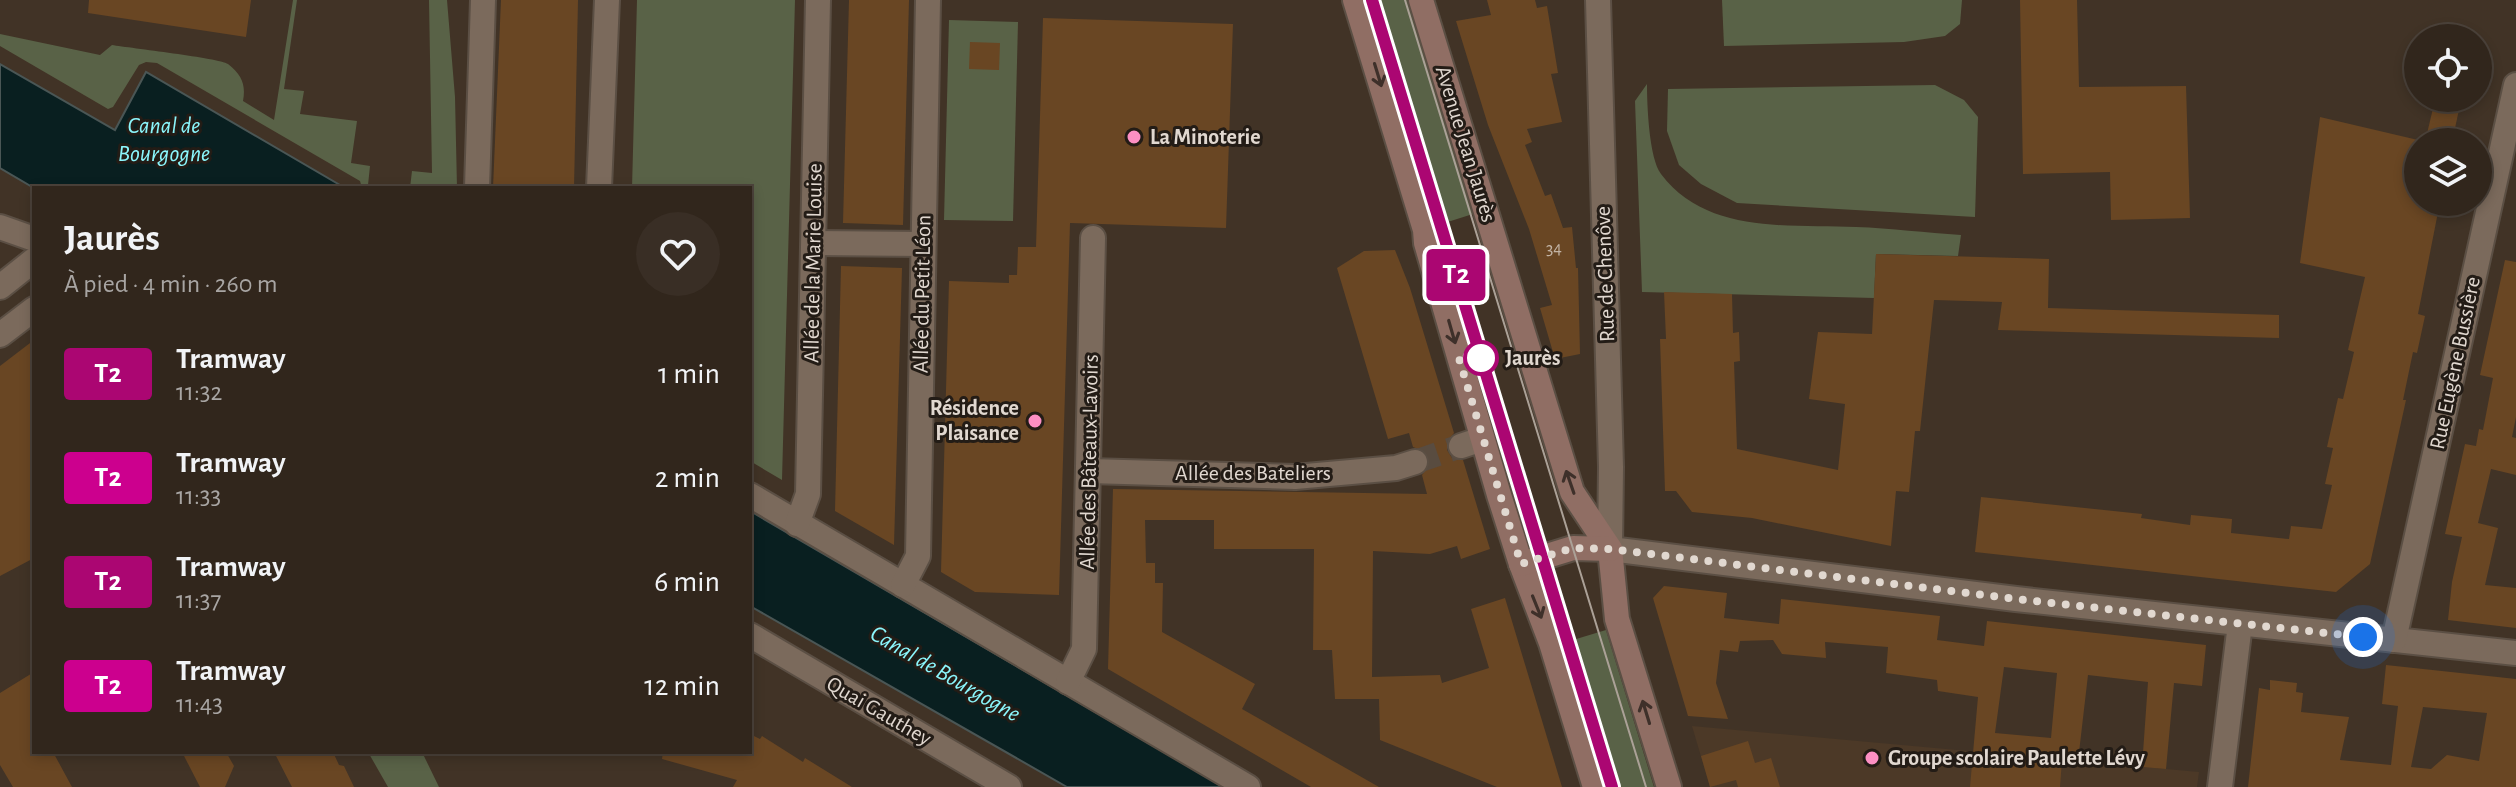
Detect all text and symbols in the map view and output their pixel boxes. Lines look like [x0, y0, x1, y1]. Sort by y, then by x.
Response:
map controls [2404, 24, 2492, 216]
button: locate [2404, 24, 2492, 112]
one-way arrow [1371, 61, 1386, 87]
street label: Avenue Jean Jaurès [1432, 63, 1500, 225]
water label: Canal de Bourgogne [118, 114, 210, 166]
place label: La Minoterie [1150, 126, 1261, 148]
marker: La Minoterie [1125, 128, 1143, 146]
button: layers [2404, 128, 2492, 216]
street label: Allée de la Marie Louise [800, 163, 826, 363]
street label: Rue de Chenôve [1592, 206, 1618, 342]
button: heart [636, 212, 720, 296]
street label: Allée du Petit Léon [910, 215, 934, 373]
text: Jaurès [64, 220, 160, 258]
house number: 34 [1546, 240, 1562, 258]
line badge: T2 [1420, 249, 1492, 301]
text: T2 [1442, 261, 1470, 289]
text: À pied · 4 min · 260 m [64, 271, 278, 297]
street label: Rue Eugène Bussière [2426, 275, 2484, 451]
one-way arrow [1445, 318, 1460, 344]
marker: Jaurès [1464, 341, 1498, 375]
text: Tramway [176, 344, 286, 374]
place label: Jaurès [1505, 347, 1560, 369]
street label: Allée des Bâteaux-Lavoirs [1076, 354, 1102, 570]
text: 1 min [658, 359, 720, 389]
text: T2 [94, 360, 122, 388]
text: 11:32 [176, 379, 222, 405]
place label: Résidence Plaisance [930, 397, 1019, 444]
marker: Résidence Plaisance [1026, 412, 1044, 430]
text: Tramway [176, 448, 286, 478]
street label: Allée des Bateliers [1175, 462, 1331, 484]
text: 2 min [655, 463, 720, 493]
text: T2 [94, 464, 122, 492]
one-way arrow [1561, 470, 1576, 495]
text: 11:33 [176, 483, 221, 509]
text: Tramway [176, 552, 286, 582]
text: 6 min [654, 567, 720, 597]
text: T2 [94, 568, 122, 596]
text: 11:37 [176, 587, 221, 613]
one-way arrow [1531, 594, 1545, 619]
your location [2343, 617, 2383, 657]
water label: Canal de Bourgogne [866, 621, 1024, 727]
text: Tramway [176, 656, 286, 686]
text: 12 min [644, 671, 720, 701]
text: T2 [94, 672, 122, 700]
street label: Quai Gauthey [823, 672, 936, 750]
text: 11:43 [176, 691, 223, 717]
one-way arrow [1638, 700, 1653, 726]
place label: Groupe scolaire Paulette Lévy [1888, 747, 2145, 770]
marker: Groupe scolaire Paulette Lévy [1863, 749, 1881, 767]

